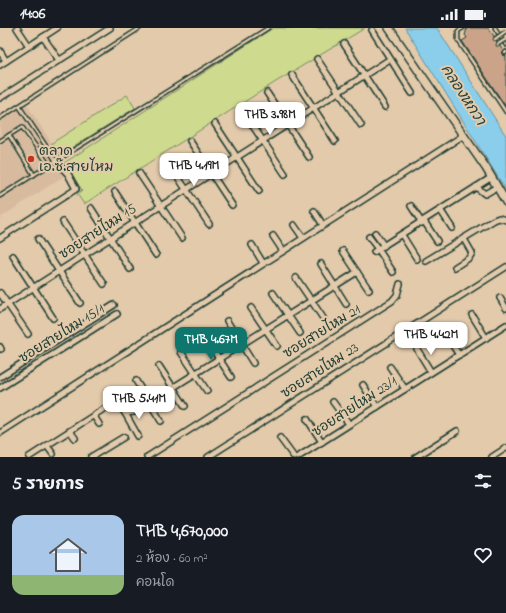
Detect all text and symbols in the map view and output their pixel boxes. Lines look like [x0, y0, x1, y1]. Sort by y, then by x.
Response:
text: 14:06 [20, 3, 45, 25]
water label: คลองหกวา [435, 60, 492, 131]
pin: THB 3.98M [224, 102, 316, 136]
text: THB 3.98M [244, 105, 296, 124]
place label: ตลาด เอ.ซ๊.สายไหม [39, 141, 114, 178]
pin: THB 4.19M [148, 153, 240, 187]
marker: ตลาด เอ.ซ๊.สายไหม [26, 154, 36, 164]
text: THB 4.19M [169, 156, 219, 175]
street label: ซอยสายไหม 15 [55, 199, 141, 265]
street label: ซอยสายไหม 15/1 [15, 299, 110, 369]
street label: ซอยสายไหม 21 [279, 299, 365, 364]
pin: THB 4.42M [385, 322, 477, 356]
text: THB 4.42M [404, 325, 458, 344]
pin: THB 4.67M [165, 327, 257, 361]
text: THB 4.67M [184, 330, 238, 349]
street label: ซอยสายไหม 23 [277, 338, 363, 404]
street label: ซอยสายไหม 23/1 [308, 371, 402, 443]
pin: THB 5.41M [93, 386, 185, 420]
text: THB 5.41M [112, 389, 166, 408]
icon: filters [472, 470, 494, 492]
text: 5 รายการ [12, 472, 84, 497]
text: THB 4,670,000 [136, 519, 228, 544]
icon: home [44, 531, 92, 579]
icon: heart [472, 544, 494, 566]
text: 2 ห้อง · 60 m² [136, 549, 208, 568]
text: คอนโด [136, 573, 174, 592]

